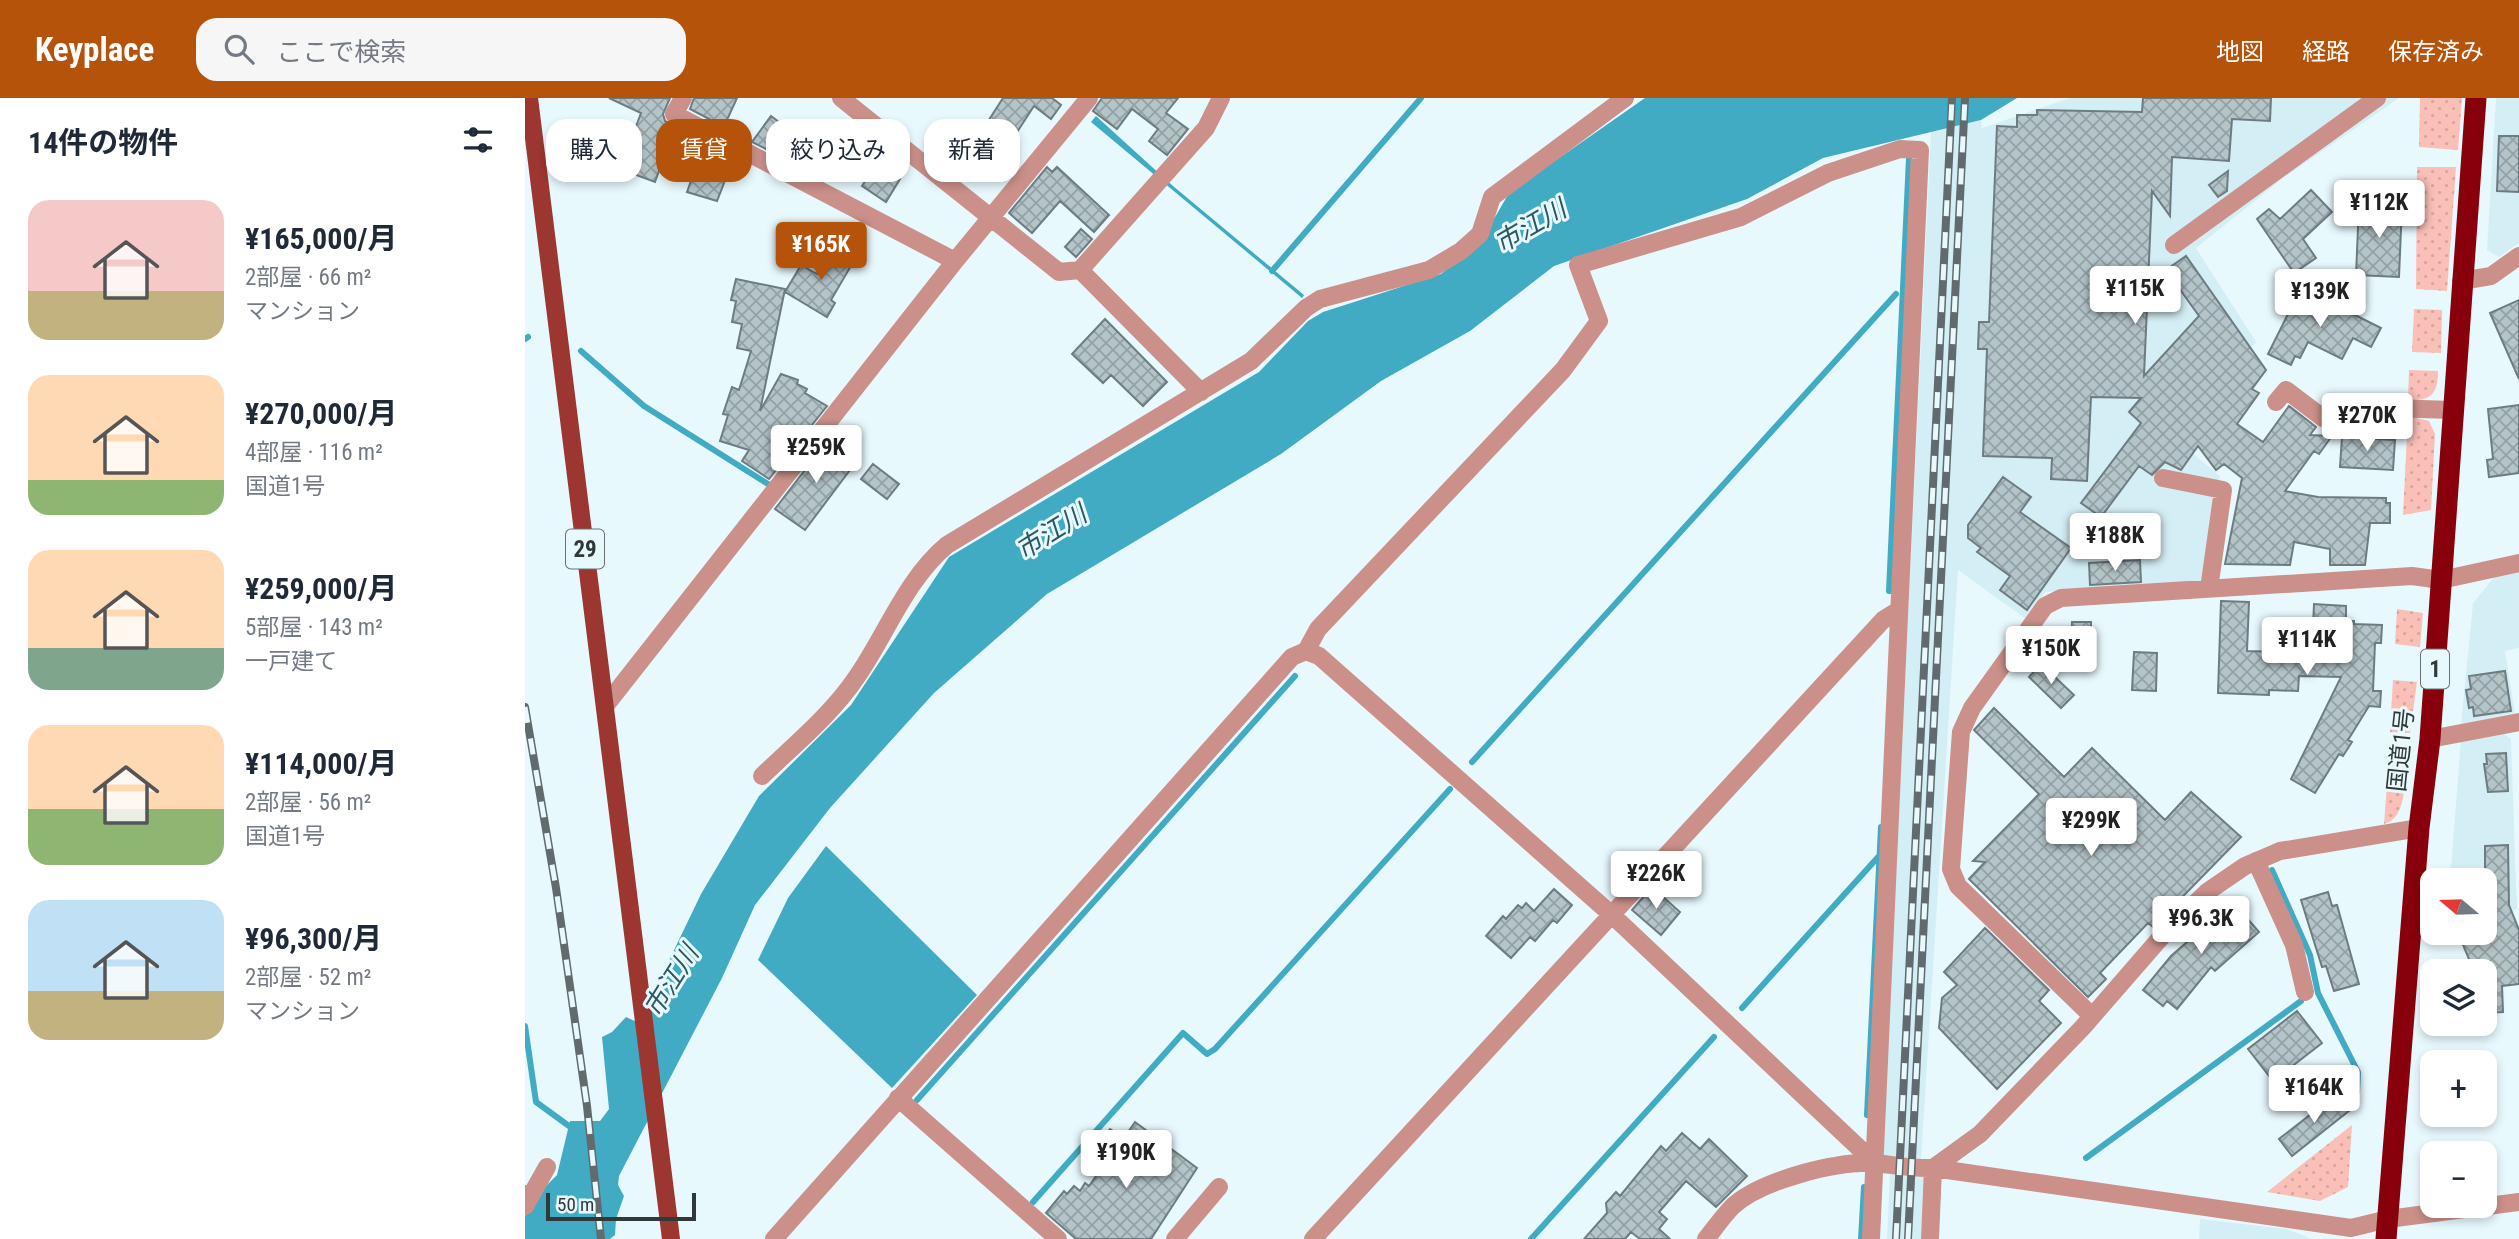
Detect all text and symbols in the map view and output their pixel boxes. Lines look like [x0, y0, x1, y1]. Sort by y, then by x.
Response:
search box [196, 18, 686, 81]
text: Keyplace [35, 30, 154, 69]
icon: search [220, 30, 258, 68]
text: ここで検索 [276, 37, 406, 67]
text: 地図 [2216, 38, 2264, 66]
text: 経路 [2302, 38, 2350, 66]
text: 保存済み [2388, 38, 2484, 66]
chip: 購入 [546, 119, 642, 182]
chip: 賃貸 [656, 119, 752, 182]
chip: 絞り込み [766, 119, 910, 182]
chip: 新着 [924, 119, 1020, 182]
icon: filters [459, 121, 497, 159]
text: 14件の物件 [28, 125, 178, 160]
pin: ¥112K [2330, 180, 2428, 240]
text: ¥112K [2350, 189, 2408, 216]
water label: 市江川 [1489, 192, 1574, 258]
text: ¥165,000/月 [245, 221, 398, 256]
pin: ¥165K [772, 222, 870, 282]
icon: home [84, 228, 168, 312]
text: ¥165K [792, 231, 850, 258]
text: 2部屋 · 66 m² [245, 264, 371, 291]
pin: ¥115K [2086, 266, 2184, 326]
pin: ¥139K [2271, 270, 2369, 329]
text: ¥115K [2106, 275, 2164, 302]
text: ¥139K [2291, 278, 2349, 305]
text: マンション [245, 298, 360, 325]
pin: ¥270K [2318, 394, 2416, 453]
text: ¥270,000/月 [245, 396, 398, 431]
text: ¥270K [2338, 402, 2396, 429]
icon: home [84, 403, 168, 487]
pin: ¥259K [767, 426, 865, 485]
text: ¥259K [787, 434, 845, 461]
text: 4部屋 · 116 m² [245, 439, 383, 466]
text: 国道1号 [245, 473, 325, 500]
water label: 市江川 [1010, 497, 1095, 565]
pin: ¥188K [2066, 514, 2164, 573]
text: ¥188K [2086, 522, 2144, 549]
road number: 29 [566, 530, 604, 569]
text: ¥259,000/月 [245, 571, 398, 606]
icon: home [84, 578, 168, 662]
text: 5部屋 · 143 m² [245, 614, 383, 641]
pin: ¥114K [2258, 618, 2356, 677]
pin: ¥150K [2002, 626, 2100, 686]
text: ¥114K [2278, 626, 2336, 653]
text: ¥150K [2022, 635, 2080, 662]
text: 一戸建て [245, 648, 337, 675]
road number: 1 [2421, 650, 2449, 688]
street label: 国道1号 [2383, 707, 2419, 793]
text: ¥114,000/月 [245, 746, 398, 781]
icon: home [84, 753, 168, 837]
text: 2部屋 · 56 m² [245, 789, 371, 816]
pin: ¥299K [2042, 798, 2140, 858]
text: ¥299K [2062, 807, 2120, 834]
text: 国道1号 [245, 823, 325, 850]
pin: ¥226K [1607, 852, 1705, 911]
text: ¥226K [1627, 860, 1685, 887]
north arrow [2420, 868, 2497, 945]
map controls [2420, 868, 2497, 1218]
pin: ¥96.3K [2144, 896, 2258, 956]
text: ¥96.3K [2168, 905, 2234, 932]
text: ¥96,300/月 [245, 921, 382, 956]
icon: home [84, 928, 168, 1012]
water label: 市江川 [638, 937, 706, 1022]
button: layers [2420, 959, 2497, 1036]
text: 2部屋 · 52 m² [245, 964, 371, 991]
text: マンション [245, 998, 360, 1025]
button: + [2420, 1050, 2497, 1127]
pin: ¥164K [2265, 1066, 2363, 1125]
text: ¥164K [2285, 1074, 2343, 1101]
pin: ¥190K [1077, 1130, 1175, 1190]
text: ¥190K [1097, 1139, 1155, 1166]
button: − [2420, 1141, 2497, 1218]
scale bar [546, 1190, 697, 1222]
text: 50 m [557, 1193, 594, 1216]

